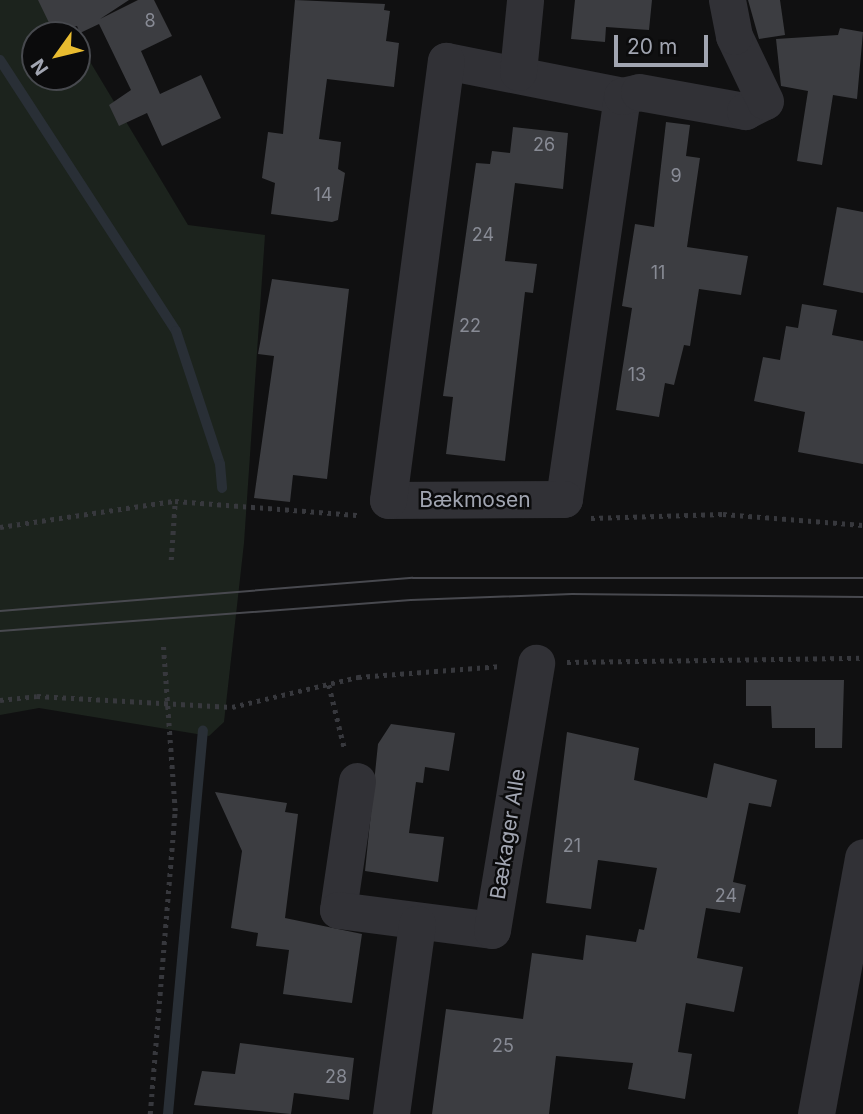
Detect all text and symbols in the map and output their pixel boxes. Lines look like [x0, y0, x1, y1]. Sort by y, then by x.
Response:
house number: 8 [144, 10, 156, 32]
north arrow [21, 21, 91, 91]
scale bar [618, 21, 712, 65]
text: 20 m [627, 34, 677, 59]
text: N [26, 54, 53, 79]
house number: 26 [533, 134, 555, 156]
house number: 9 [670, 165, 682, 187]
house number: 14 [314, 184, 332, 206]
house number: 24 [472, 224, 494, 246]
house number: 11 [651, 262, 665, 284]
house number: 22 [459, 315, 481, 337]
house number: 13 [628, 364, 646, 386]
street label: Bækmosen [419, 487, 531, 513]
street label: Bækager Alle [485, 767, 531, 901]
house number: 21 [563, 835, 581, 857]
house number: 24 [715, 885, 737, 907]
house number: 25 [492, 1035, 514, 1057]
house number: 28 [325, 1066, 347, 1088]

